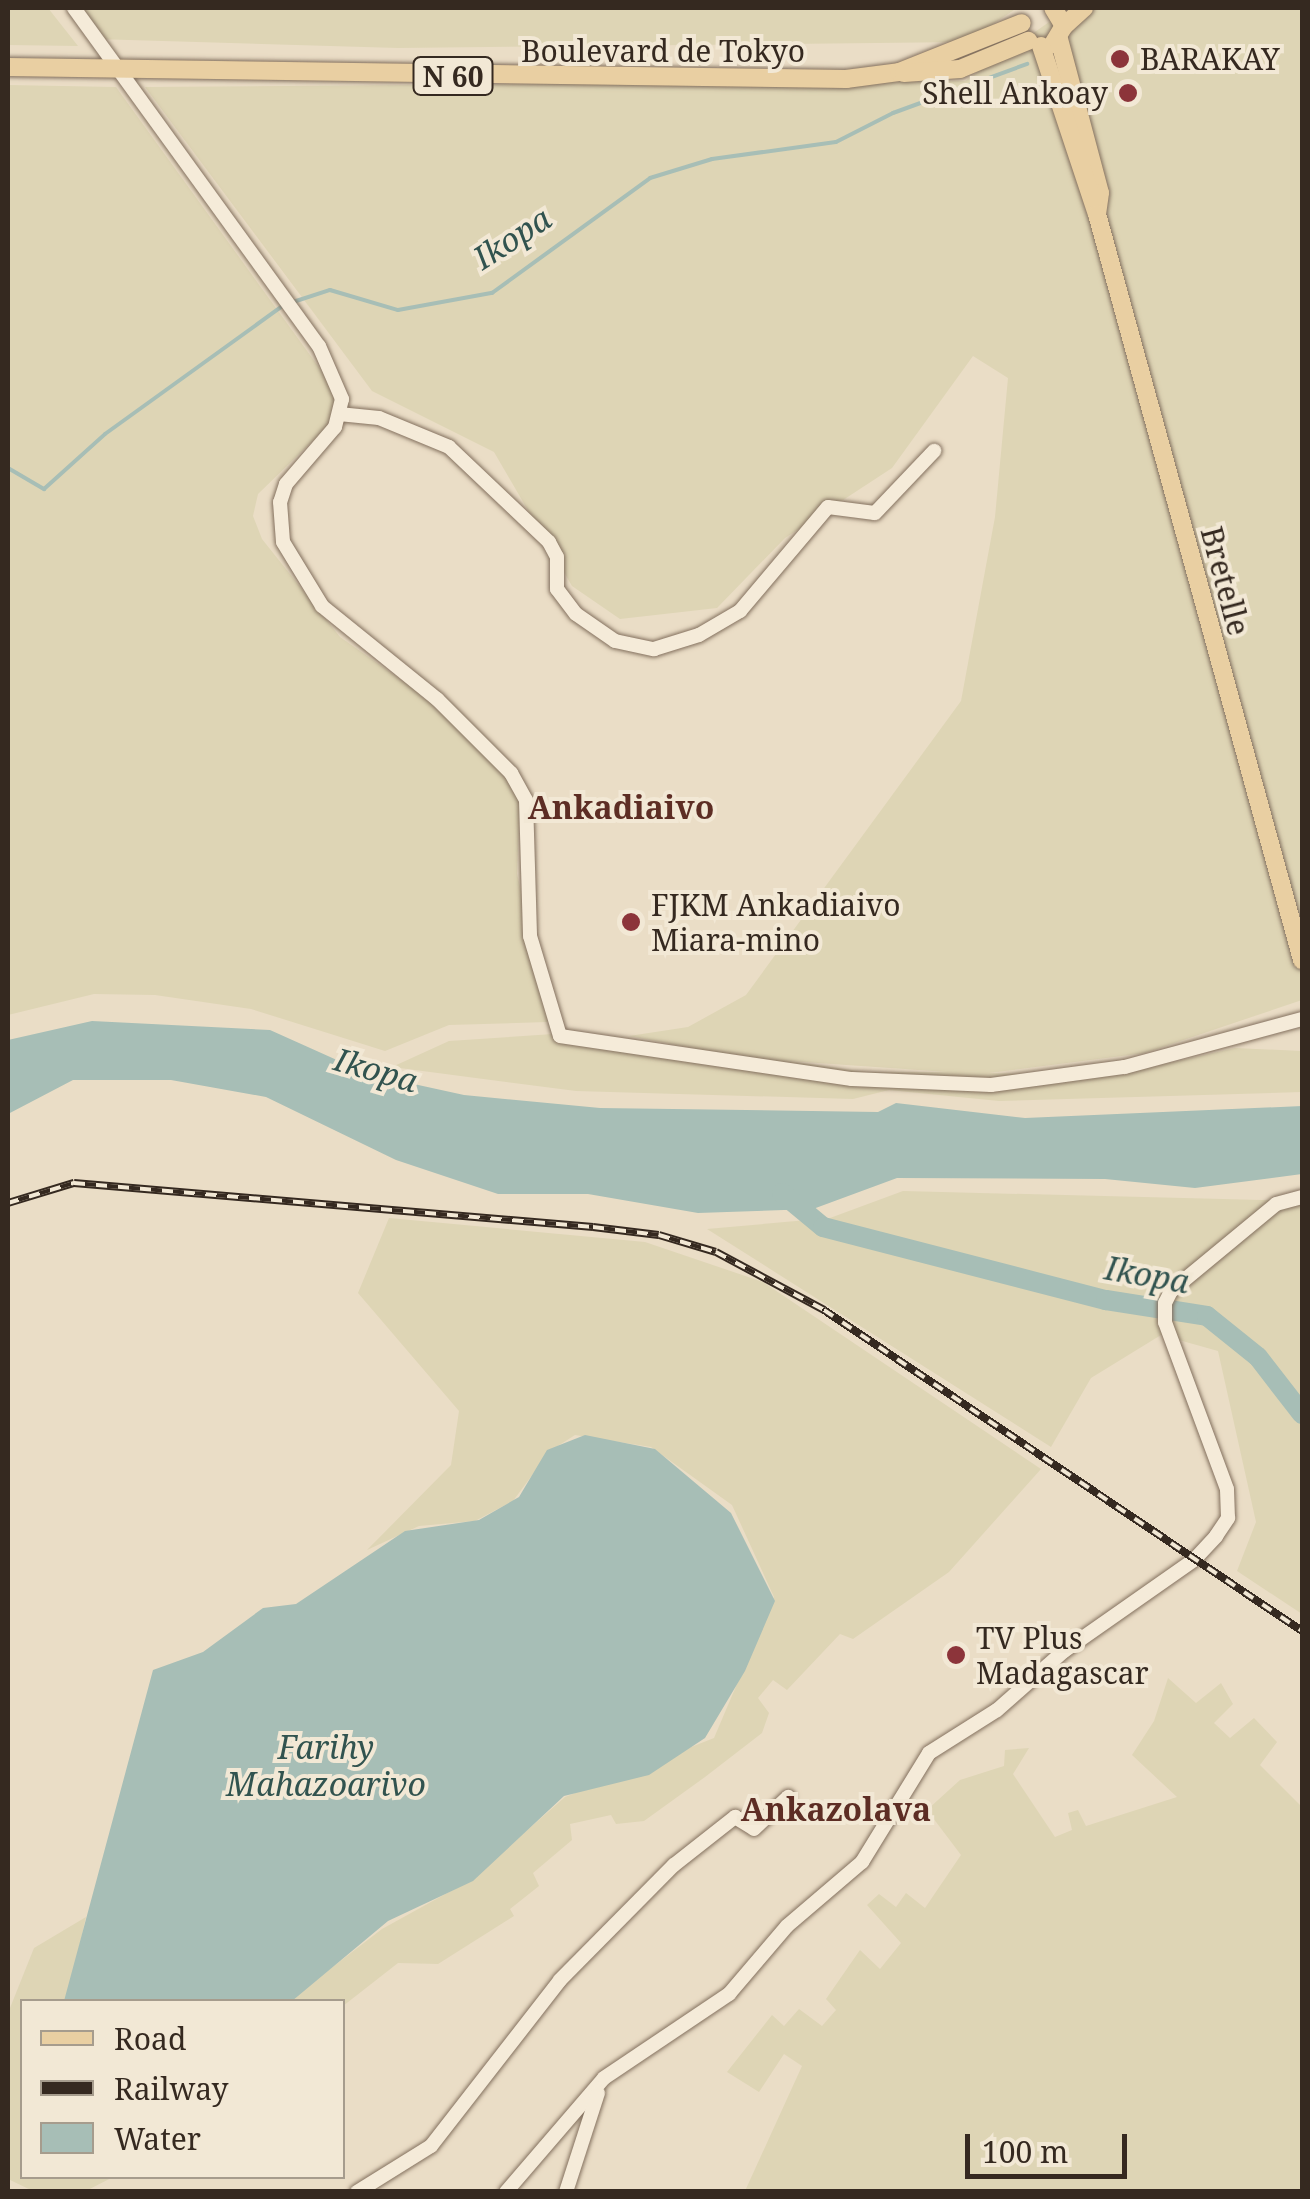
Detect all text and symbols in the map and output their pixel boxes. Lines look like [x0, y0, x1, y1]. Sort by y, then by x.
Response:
street label: Boulevard de Tokyo [521, 33, 805, 69]
place label: BARAKAY [1140, 41, 1280, 77]
marker: BARAKAY [1109, 48, 1131, 70]
road number: N 60 [410, 53, 496, 99]
place label: Shell Ankoay [922, 75, 1108, 111]
marker: Shell Ankoay [1117, 82, 1139, 104]
water label: Ikopa [466, 199, 558, 277]
street label: Bretelle [1193, 523, 1257, 639]
district label: Ankadiaivo [528, 788, 714, 826]
place label: FJKM Ankadiaivo Miara-mino [651, 887, 900, 958]
marker: FJKM Ankadiaivo Miara-mino [620, 911, 642, 933]
water label: Ikopa [330, 1040, 422, 1100]
water label: Ikopa [1102, 1249, 1192, 1301]
place label: TV Plus Madagascar [976, 1620, 1149, 1690]
marker: TV Plus Madagascar [945, 1644, 967, 1666]
water label: Farihy Mahazoarivo [226, 1729, 426, 1804]
district label: Ankazolava [741, 1790, 931, 1828]
legend [20, 1999, 345, 2179]
text: Road [114, 2018, 186, 2059]
text: Railway [114, 2068, 229, 2109]
scale bar [970, 2114, 1132, 2176]
text: Water [114, 2118, 201, 2159]
text: 100 m [982, 2131, 1068, 2172]

